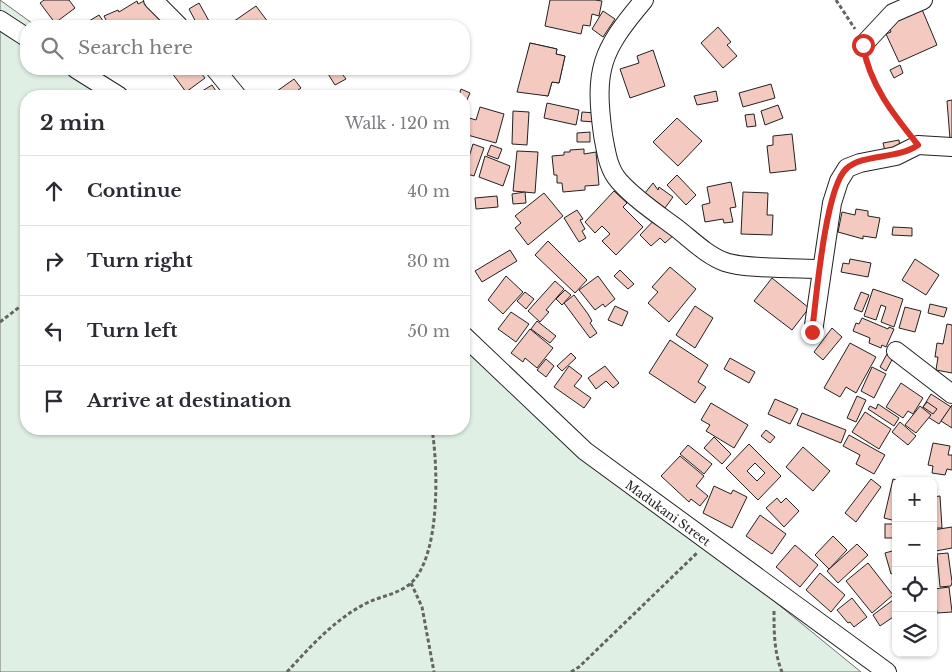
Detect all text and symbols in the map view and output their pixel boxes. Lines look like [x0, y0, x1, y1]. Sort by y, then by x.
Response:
search box [20, 20, 470, 75]
icon: search [38, 34, 66, 62]
route start [852, 34, 875, 57]
text: Search here [78, 36, 193, 59]
text: 2 min [40, 110, 105, 136]
text: Walk · 120 m [345, 113, 450, 133]
icon: ahead [40, 177, 68, 205]
text: Continue [87, 179, 182, 202]
text: 40 m [407, 181, 450, 201]
icon: right [40, 247, 68, 275]
text: Turn right [87, 249, 193, 272]
text: 30 m [407, 251, 450, 271]
icon: left [40, 317, 68, 345]
text: Turn left [87, 319, 178, 342]
text: 50 m [408, 321, 450, 341]
route end [801, 321, 824, 344]
icon: arrive [40, 387, 68, 415]
text: Arrive at destination [87, 389, 291, 412]
street label: Madukani Street [622, 477, 714, 549]
map controls [892, 477, 937, 657]
button: + [892, 477, 937, 522]
button: − [892, 522, 937, 567]
button: locate [892, 567, 937, 612]
button: layers [892, 612, 937, 657]

